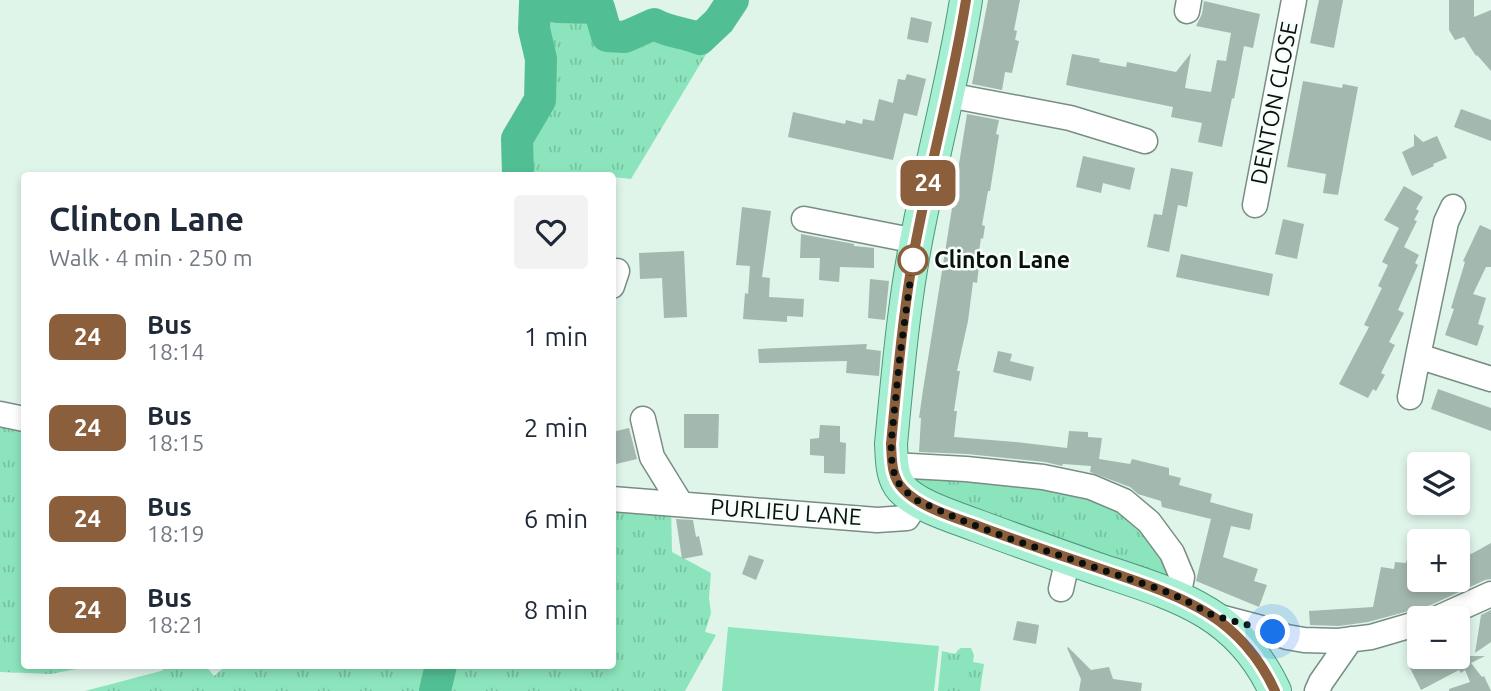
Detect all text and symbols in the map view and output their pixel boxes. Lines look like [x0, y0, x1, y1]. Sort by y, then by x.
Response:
street label: DENTON CLOSE [1245, 19, 1302, 186]
line badge: 24 [897, 160, 960, 206]
text: 24 [914, 169, 942, 196]
button: heart [514, 195, 588, 269]
text: Clinton Lane [49, 200, 244, 237]
text: Walk · 4 min · 250 m [49, 245, 253, 270]
marker: Clinton Lane [898, 245, 928, 275]
place label: Clinton Lane [934, 247, 1070, 272]
text: Bus [147, 310, 192, 339]
text: 1 min [524, 322, 588, 351]
text: 24 [74, 323, 101, 350]
text: 18:14 [147, 339, 205, 364]
text: Bus [147, 401, 192, 430]
text: 2 min [524, 413, 588, 442]
text: 24 [74, 414, 101, 441]
text: 18:15 [147, 430, 205, 455]
map controls [1407, 452, 1470, 669]
button: layers [1407, 452, 1470, 515]
text: Bus [147, 492, 192, 521]
street label: PURLIEU LANE [710, 494, 863, 529]
text: 6 min [524, 504, 588, 533]
text: 24 [74, 505, 101, 532]
text: 18:19 [147, 521, 205, 546]
button: + [1407, 529, 1470, 592]
text: Bus [147, 583, 192, 612]
text: 8 min [524, 595, 588, 624]
text: 24 [74, 596, 101, 623]
button: − [1407, 606, 1470, 669]
text: 18:21 [147, 612, 205, 637]
your location [1255, 614, 1290, 649]

